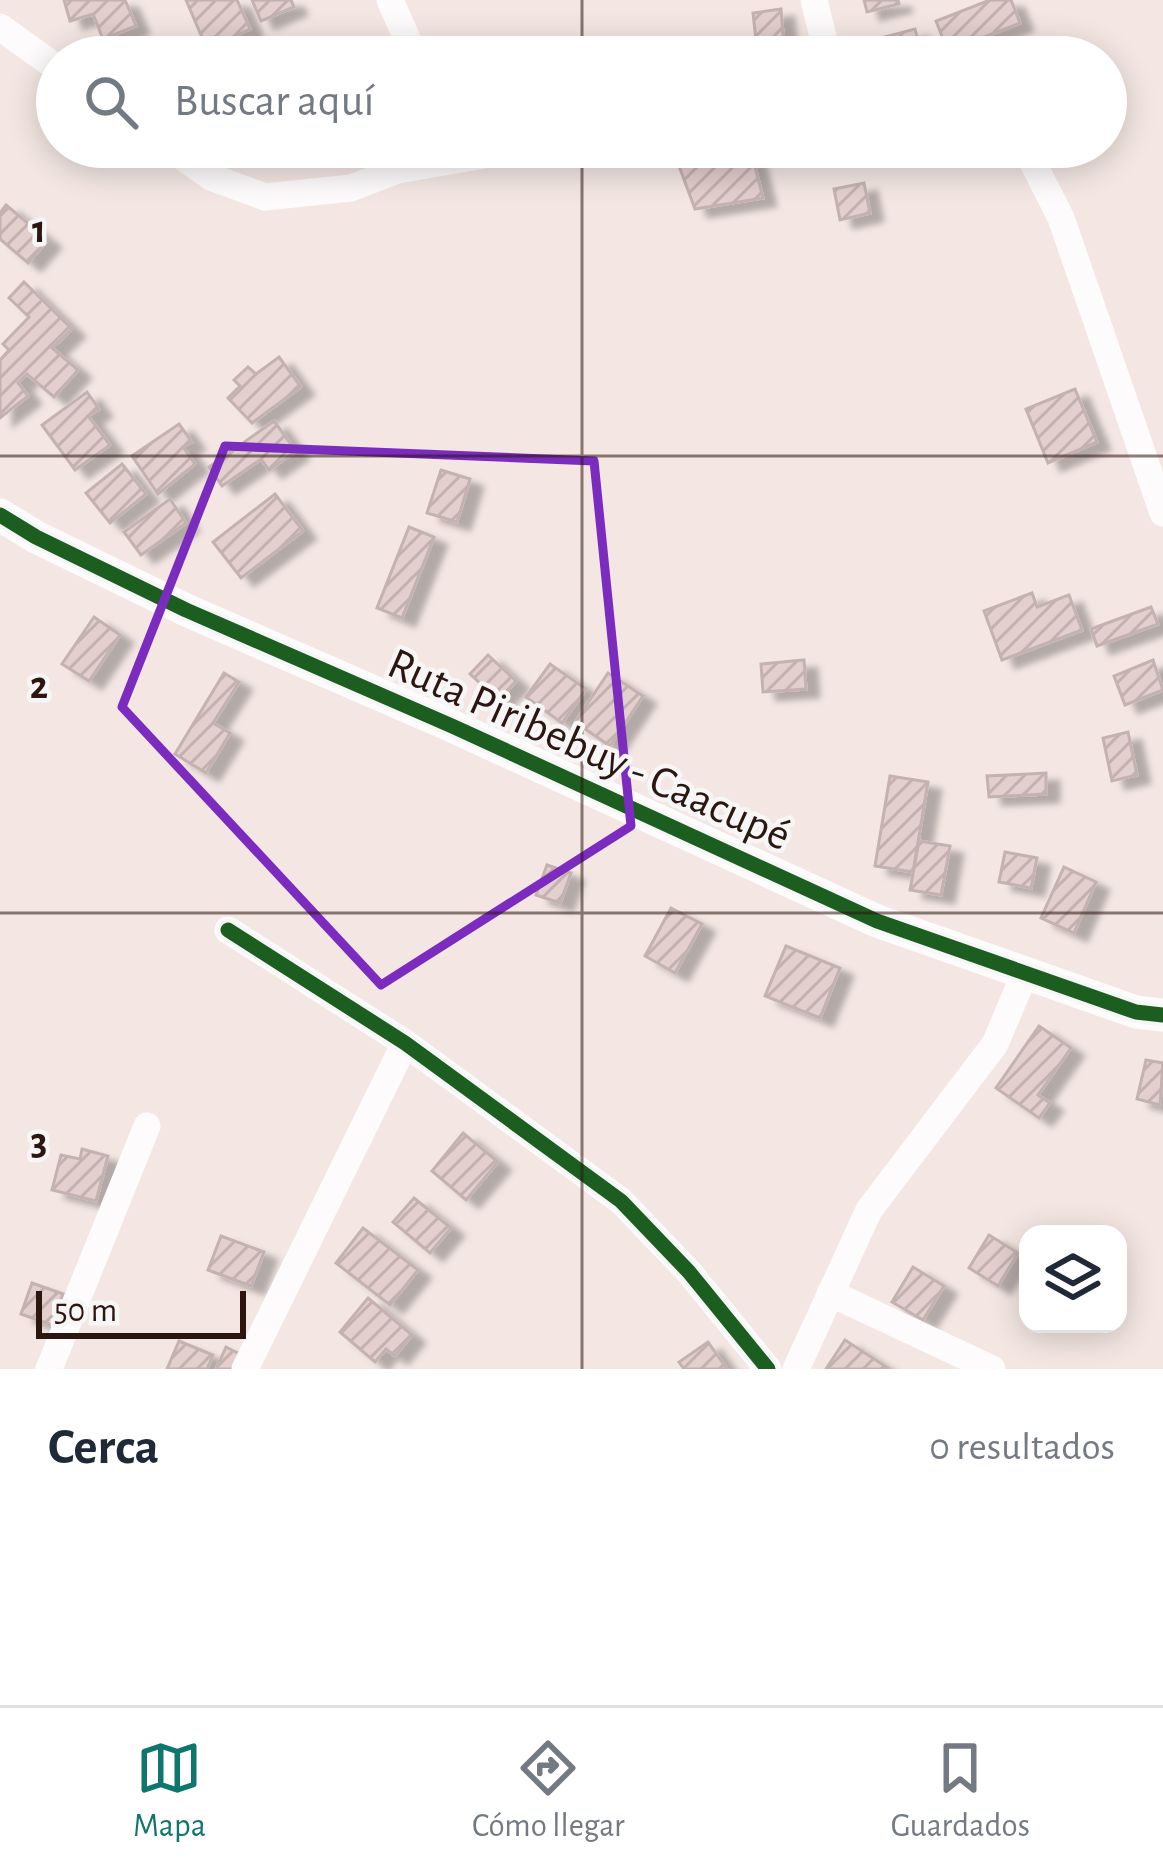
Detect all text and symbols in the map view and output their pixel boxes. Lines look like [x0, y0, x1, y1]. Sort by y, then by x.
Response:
search box [36, 36, 1127, 168]
icon: search [78, 69, 144, 135]
text: Buscar aquí [174, 79, 374, 124]
text: 1 [32, 211, 46, 250]
street label: Ruta Piribebuy - Caacupé [381, 641, 797, 859]
text: 2 [30, 667, 48, 706]
text: 3 [31, 1123, 47, 1162]
map controls [1019, 1225, 1127, 1333]
button: layers [1019, 1225, 1127, 1333]
scale bar [36, 1285, 246, 1338]
text: 50 m [54, 1295, 117, 1328]
text: Cerca [48, 1422, 159, 1473]
text: 0 resultados [929, 1428, 1115, 1467]
tab: Mapa [133, 1735, 206, 1847]
tab: Cómo llegar [472, 1735, 625, 1847]
tab: Guardados [891, 1735, 1030, 1847]

